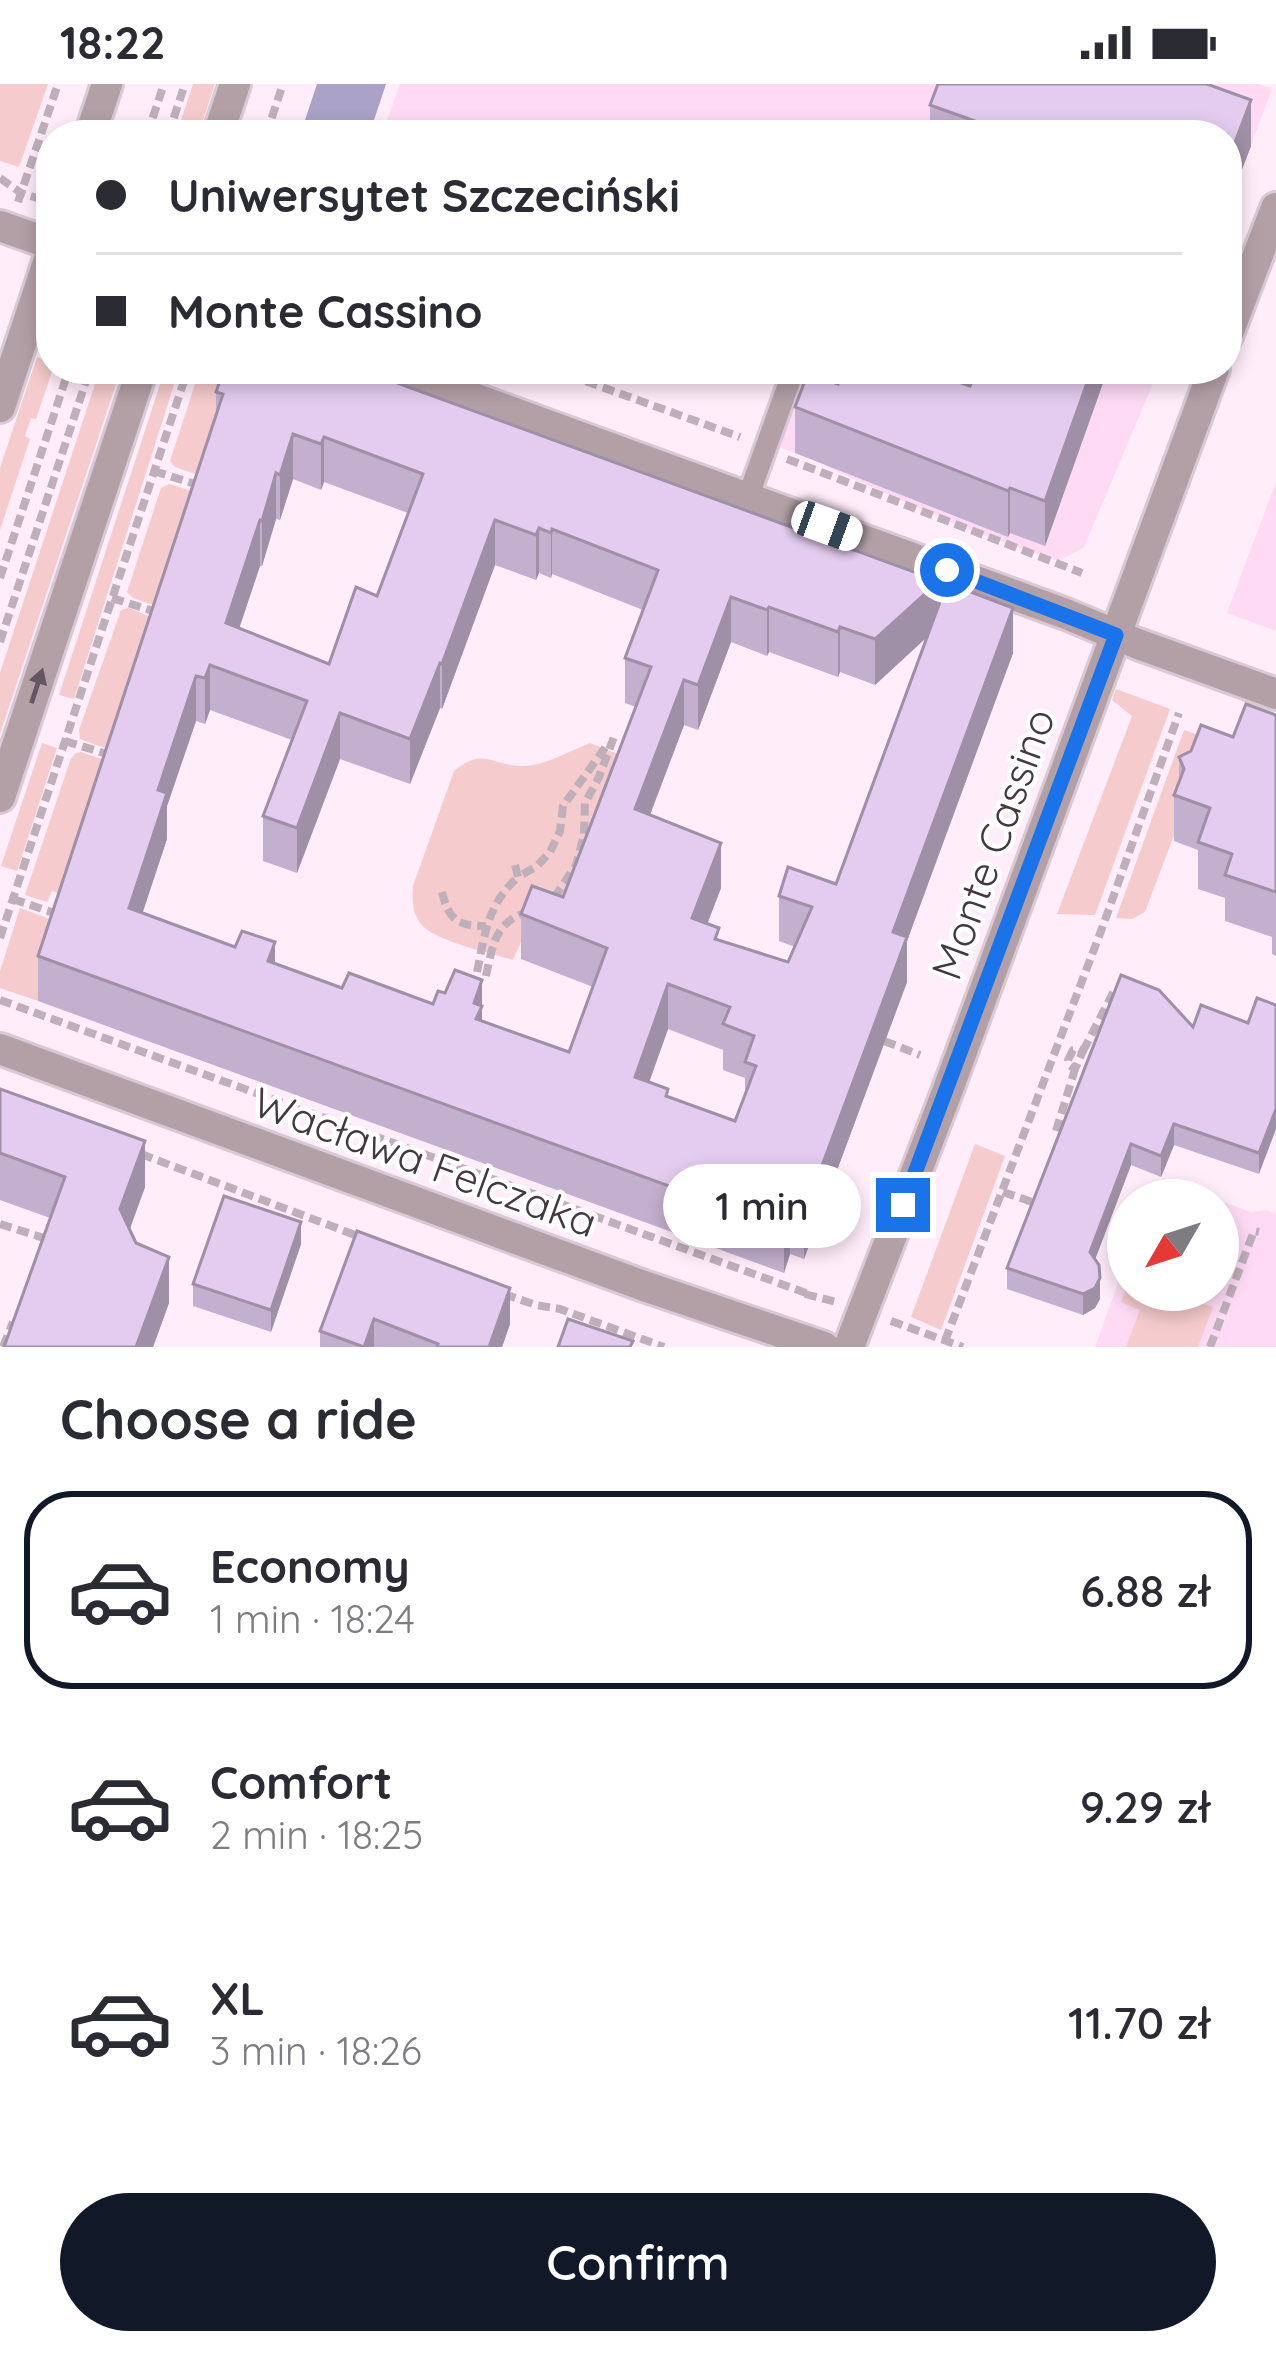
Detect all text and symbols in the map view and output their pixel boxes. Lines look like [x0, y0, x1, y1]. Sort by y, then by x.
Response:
text: 18:22 [60, 14, 166, 70]
text: Uniwersytet Szczeciński [168, 167, 680, 223]
text: Monte Cassino [168, 283, 482, 339]
car [787, 497, 867, 555]
route start [920, 543, 974, 597]
one-way arrow [28, 667, 47, 704]
street label: Monte Cassino [919, 701, 1066, 987]
street label: Wacława Felczaka [246, 1075, 604, 1248]
callout: 1 min [663, 1163, 861, 1247]
route end [876, 1178, 930, 1232]
north arrow [1107, 1179, 1239, 1311]
map controls [1107, 1179, 1239, 1311]
text: 1 min [715, 1181, 809, 1230]
text: Choose a ride [60, 1385, 417, 1453]
icon: car [66, 1536, 174, 1644]
text: Economy [210, 1538, 410, 1594]
text: 6.88 zł [1080, 1562, 1210, 1618]
text: 1 min · 18:24 [210, 1594, 415, 1643]
icon: car [66, 1752, 174, 1860]
text: Comfort [210, 1754, 392, 1810]
text: 9.29 zł [1080, 1778, 1210, 1834]
text: 2 min · 18:25 [210, 1810, 423, 1859]
icon: car [66, 1968, 174, 2076]
text: XL [210, 1970, 265, 2026]
text: 11.70 zł [1068, 1994, 1210, 2050]
text: 3 min · 18:26 [210, 2026, 422, 2075]
button: Confirm [60, 2193, 1216, 2331]

